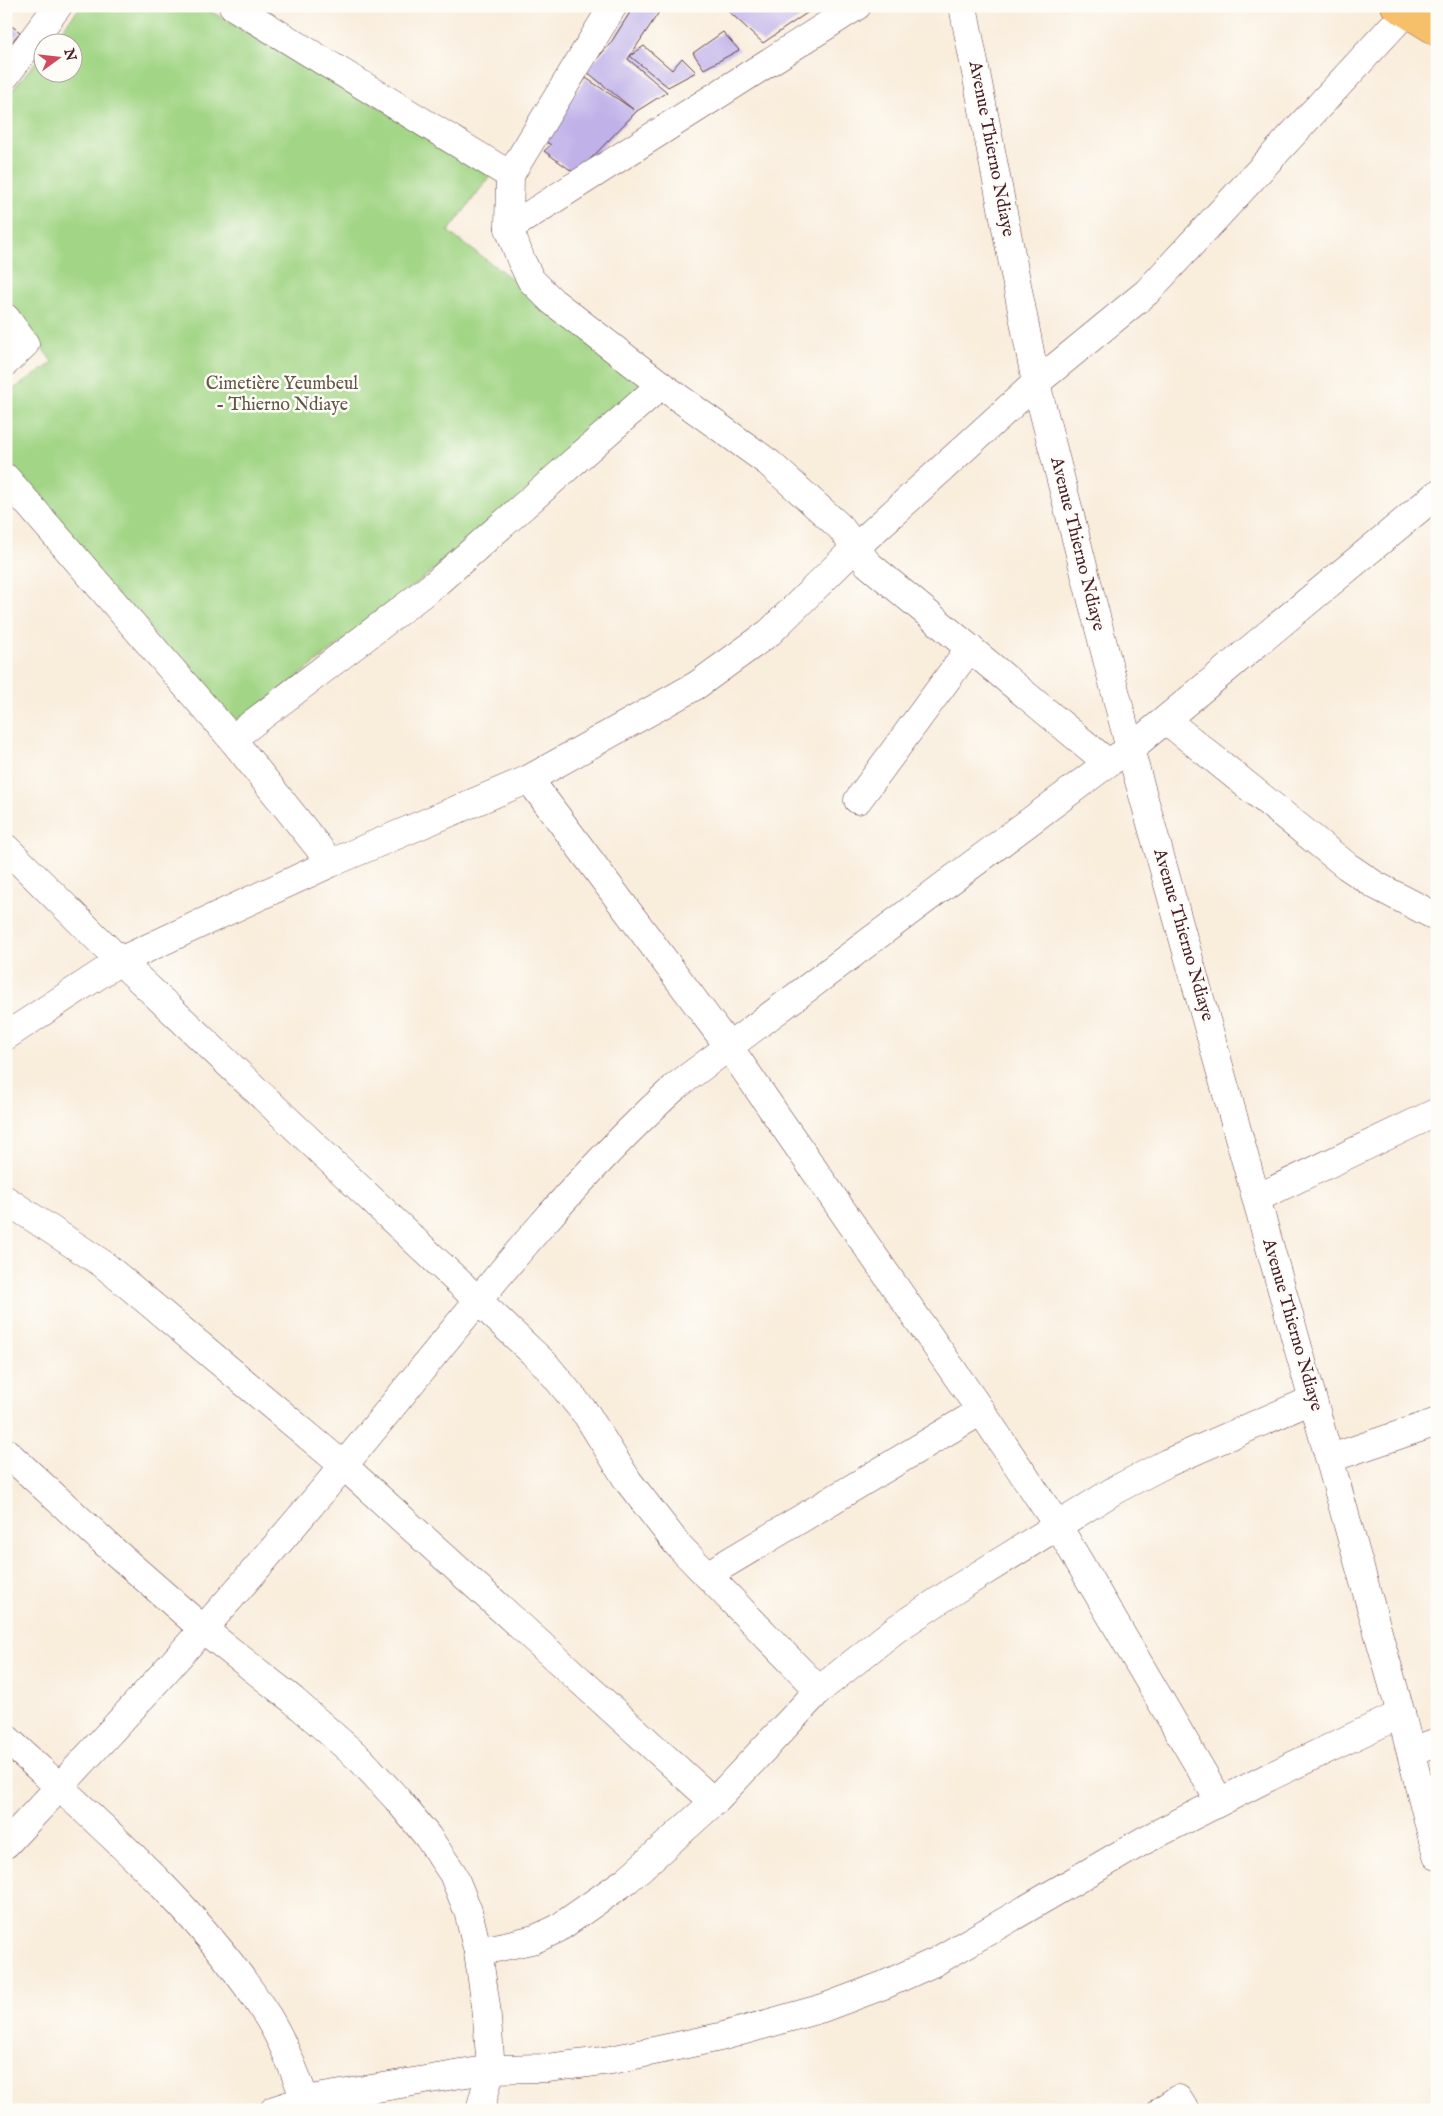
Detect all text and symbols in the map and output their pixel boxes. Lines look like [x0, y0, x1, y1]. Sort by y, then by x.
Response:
north arrow [32, 32, 82, 82]
text: N [59, 46, 80, 63]
street label: Avenue Thierno Ndiaye [962, 58, 1019, 239]
park label: Cimetière Yeumbeul - Thierno Ndiaye [206, 373, 358, 417]
street label: Avenue Thierno Ndiaye [1044, 454, 1110, 633]
street label: Avenue Thierno Ndiaye [1147, 845, 1219, 1024]
street label: Avenue Thierno Ndiaye [1256, 1235, 1328, 1414]

